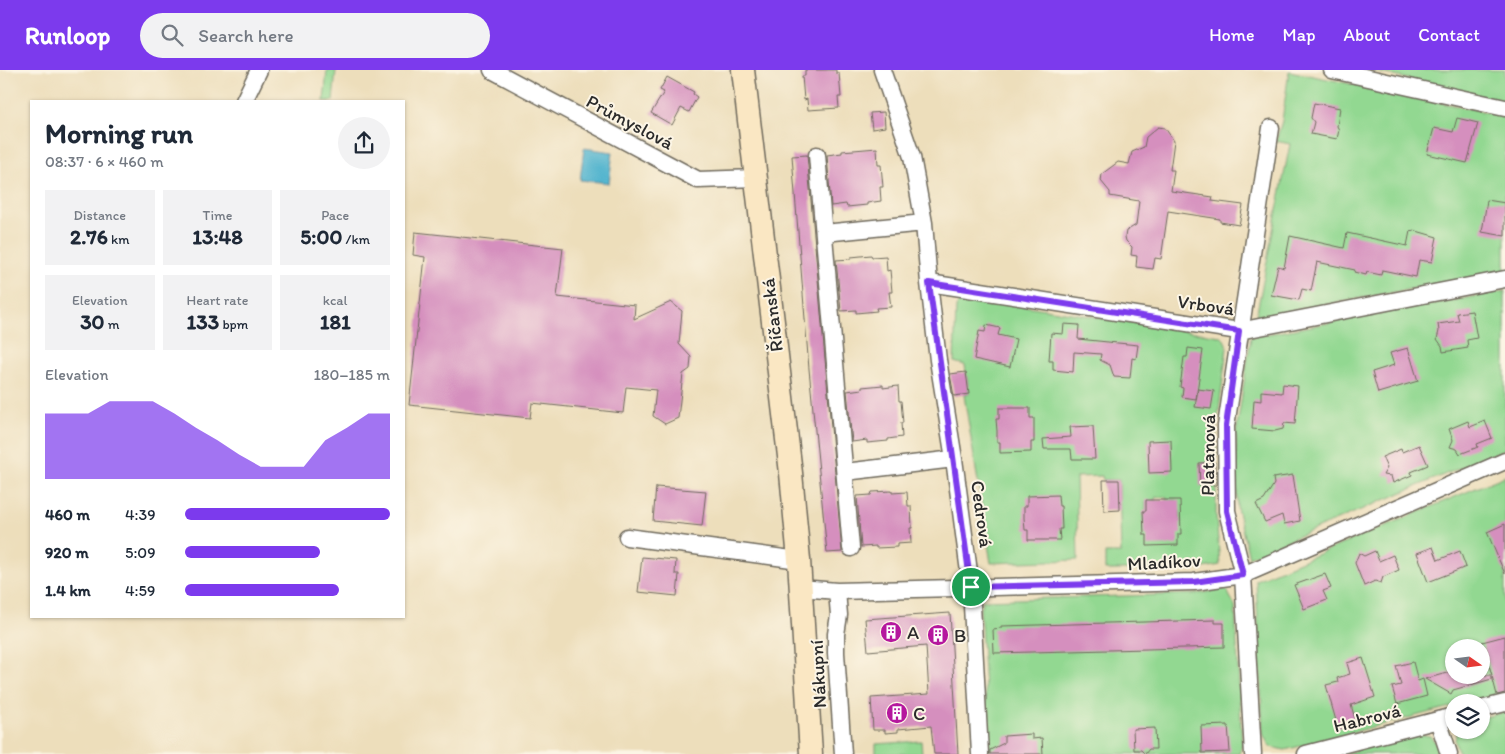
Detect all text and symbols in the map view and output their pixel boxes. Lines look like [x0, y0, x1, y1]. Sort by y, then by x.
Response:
search box [140, 13, 490, 58]
text: Runloop [25, 21, 110, 50]
icon: search [158, 21, 186, 49]
text: Search here [198, 24, 293, 47]
text: Home [1209, 24, 1255, 46]
text: Map [1283, 24, 1316, 46]
text: About [1344, 24, 1390, 46]
text: Contact [1418, 24, 1480, 46]
street label: Průmyslová [582, 89, 678, 155]
text: Morning run [45, 116, 193, 150]
button: share [338, 117, 390, 169]
text: 08:37 · 6 × 460 m [45, 152, 164, 171]
text: Distance [74, 207, 126, 224]
text: Time [203, 207, 232, 224]
text: Pace [321, 207, 349, 224]
text: 2.76 [70, 224, 108, 249]
text: 13:48 [192, 224, 243, 249]
text: 5:00 [300, 224, 342, 249]
text: km [108, 231, 130, 248]
text: /km [342, 231, 370, 248]
street label: Říčanská [756, 277, 788, 353]
street label: Vrbová [1176, 290, 1236, 320]
text: Elevation [72, 292, 128, 309]
text: Heart rate [187, 292, 248, 309]
text: kcal [323, 292, 348, 309]
text: 30 [80, 309, 105, 334]
text: 133 [187, 309, 219, 334]
text: 181 [320, 309, 351, 334]
text: m [105, 316, 119, 333]
text: bpm [219, 316, 248, 333]
text: Elevation [45, 365, 109, 384]
text: 180–185 m [313, 365, 390, 384]
street label: Platanová [1196, 414, 1220, 496]
street label: Cedrová [966, 479, 998, 549]
text: 460 m [45, 505, 90, 524]
text: 4:39 [125, 505, 156, 524]
text: 920 m [45, 543, 89, 562]
text: 5:09 [125, 543, 156, 562]
street label: Mladíkov [1127, 549, 1202, 575]
pin [950, 566, 992, 608]
icon: arrive [957, 573, 985, 601]
text: 1.4 km [45, 581, 91, 600]
text: 4:59 [125, 581, 155, 600]
building icon: A [879, 620, 903, 644]
place label: A [907, 621, 919, 644]
building icon: B [926, 623, 950, 647]
place label: B [954, 624, 966, 647]
street label: Nákupní [805, 639, 831, 709]
north arrow [1445, 639, 1490, 684]
map controls [1445, 639, 1490, 739]
button: layers [1445, 694, 1490, 739]
street label: Habrová [1331, 699, 1403, 737]
building icon: C [885, 701, 909, 725]
place label: C [913, 702, 925, 725]

